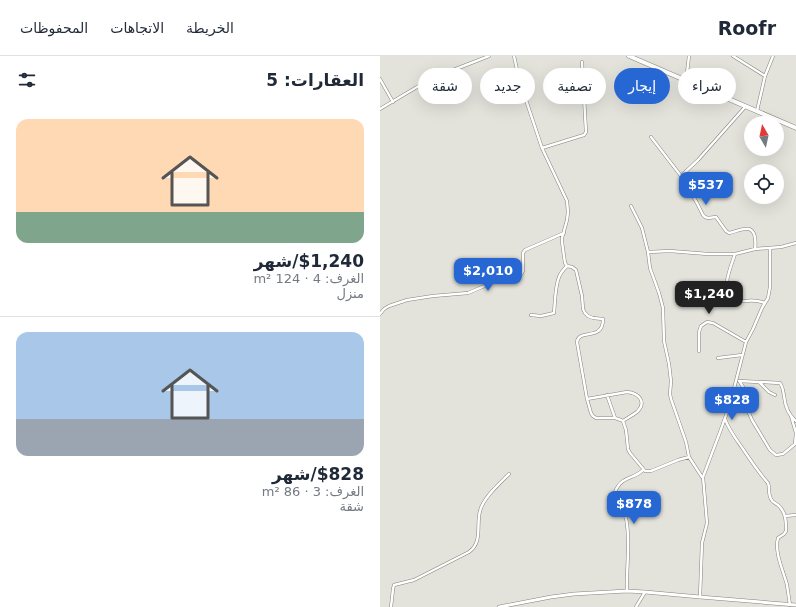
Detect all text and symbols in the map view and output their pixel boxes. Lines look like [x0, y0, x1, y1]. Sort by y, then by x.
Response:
text: Roofr [718, 17, 776, 39]
text: المحفوظات [20, 20, 88, 36]
text: الاتجاهات [110, 20, 164, 36]
text: الخريطة [186, 20, 234, 36]
chip: شقة [418, 68, 472, 104]
chip: جديد [480, 68, 535, 104]
chip: تصفية [543, 68, 606, 104]
chip: إيجار [614, 68, 670, 104]
chip: شراء [678, 68, 736, 104]
icon: filters [16, 69, 38, 91]
text: العقارات: 5 [266, 70, 364, 90]
north arrow [744, 116, 784, 156]
map controls [744, 116, 784, 204]
icon: home [154, 145, 226, 217]
button: locate [744, 164, 784, 204]
pin: $537 [682, 172, 730, 206]
text: $537 [688, 177, 724, 192]
text: $1,240/شهر [254, 251, 364, 271]
pin: $2,010 [455, 258, 521, 292]
text: $2,010 [463, 263, 513, 278]
text: الغرف: 4 · 124 m² [253, 271, 364, 286]
pin: $1,240 [676, 281, 742, 315]
text: منزل [336, 286, 364, 301]
text: $1,240 [684, 286, 734, 301]
icon: home [154, 358, 226, 430]
pin: $828 [708, 387, 756, 421]
text: $828 [714, 392, 750, 407]
text: $828/شهر [272, 464, 364, 484]
text: الغرف: 3 · 86 m² [262, 484, 364, 499]
pin: $878 [610, 491, 658, 525]
text: $878 [616, 496, 652, 511]
text: شقة [340, 499, 364, 514]

